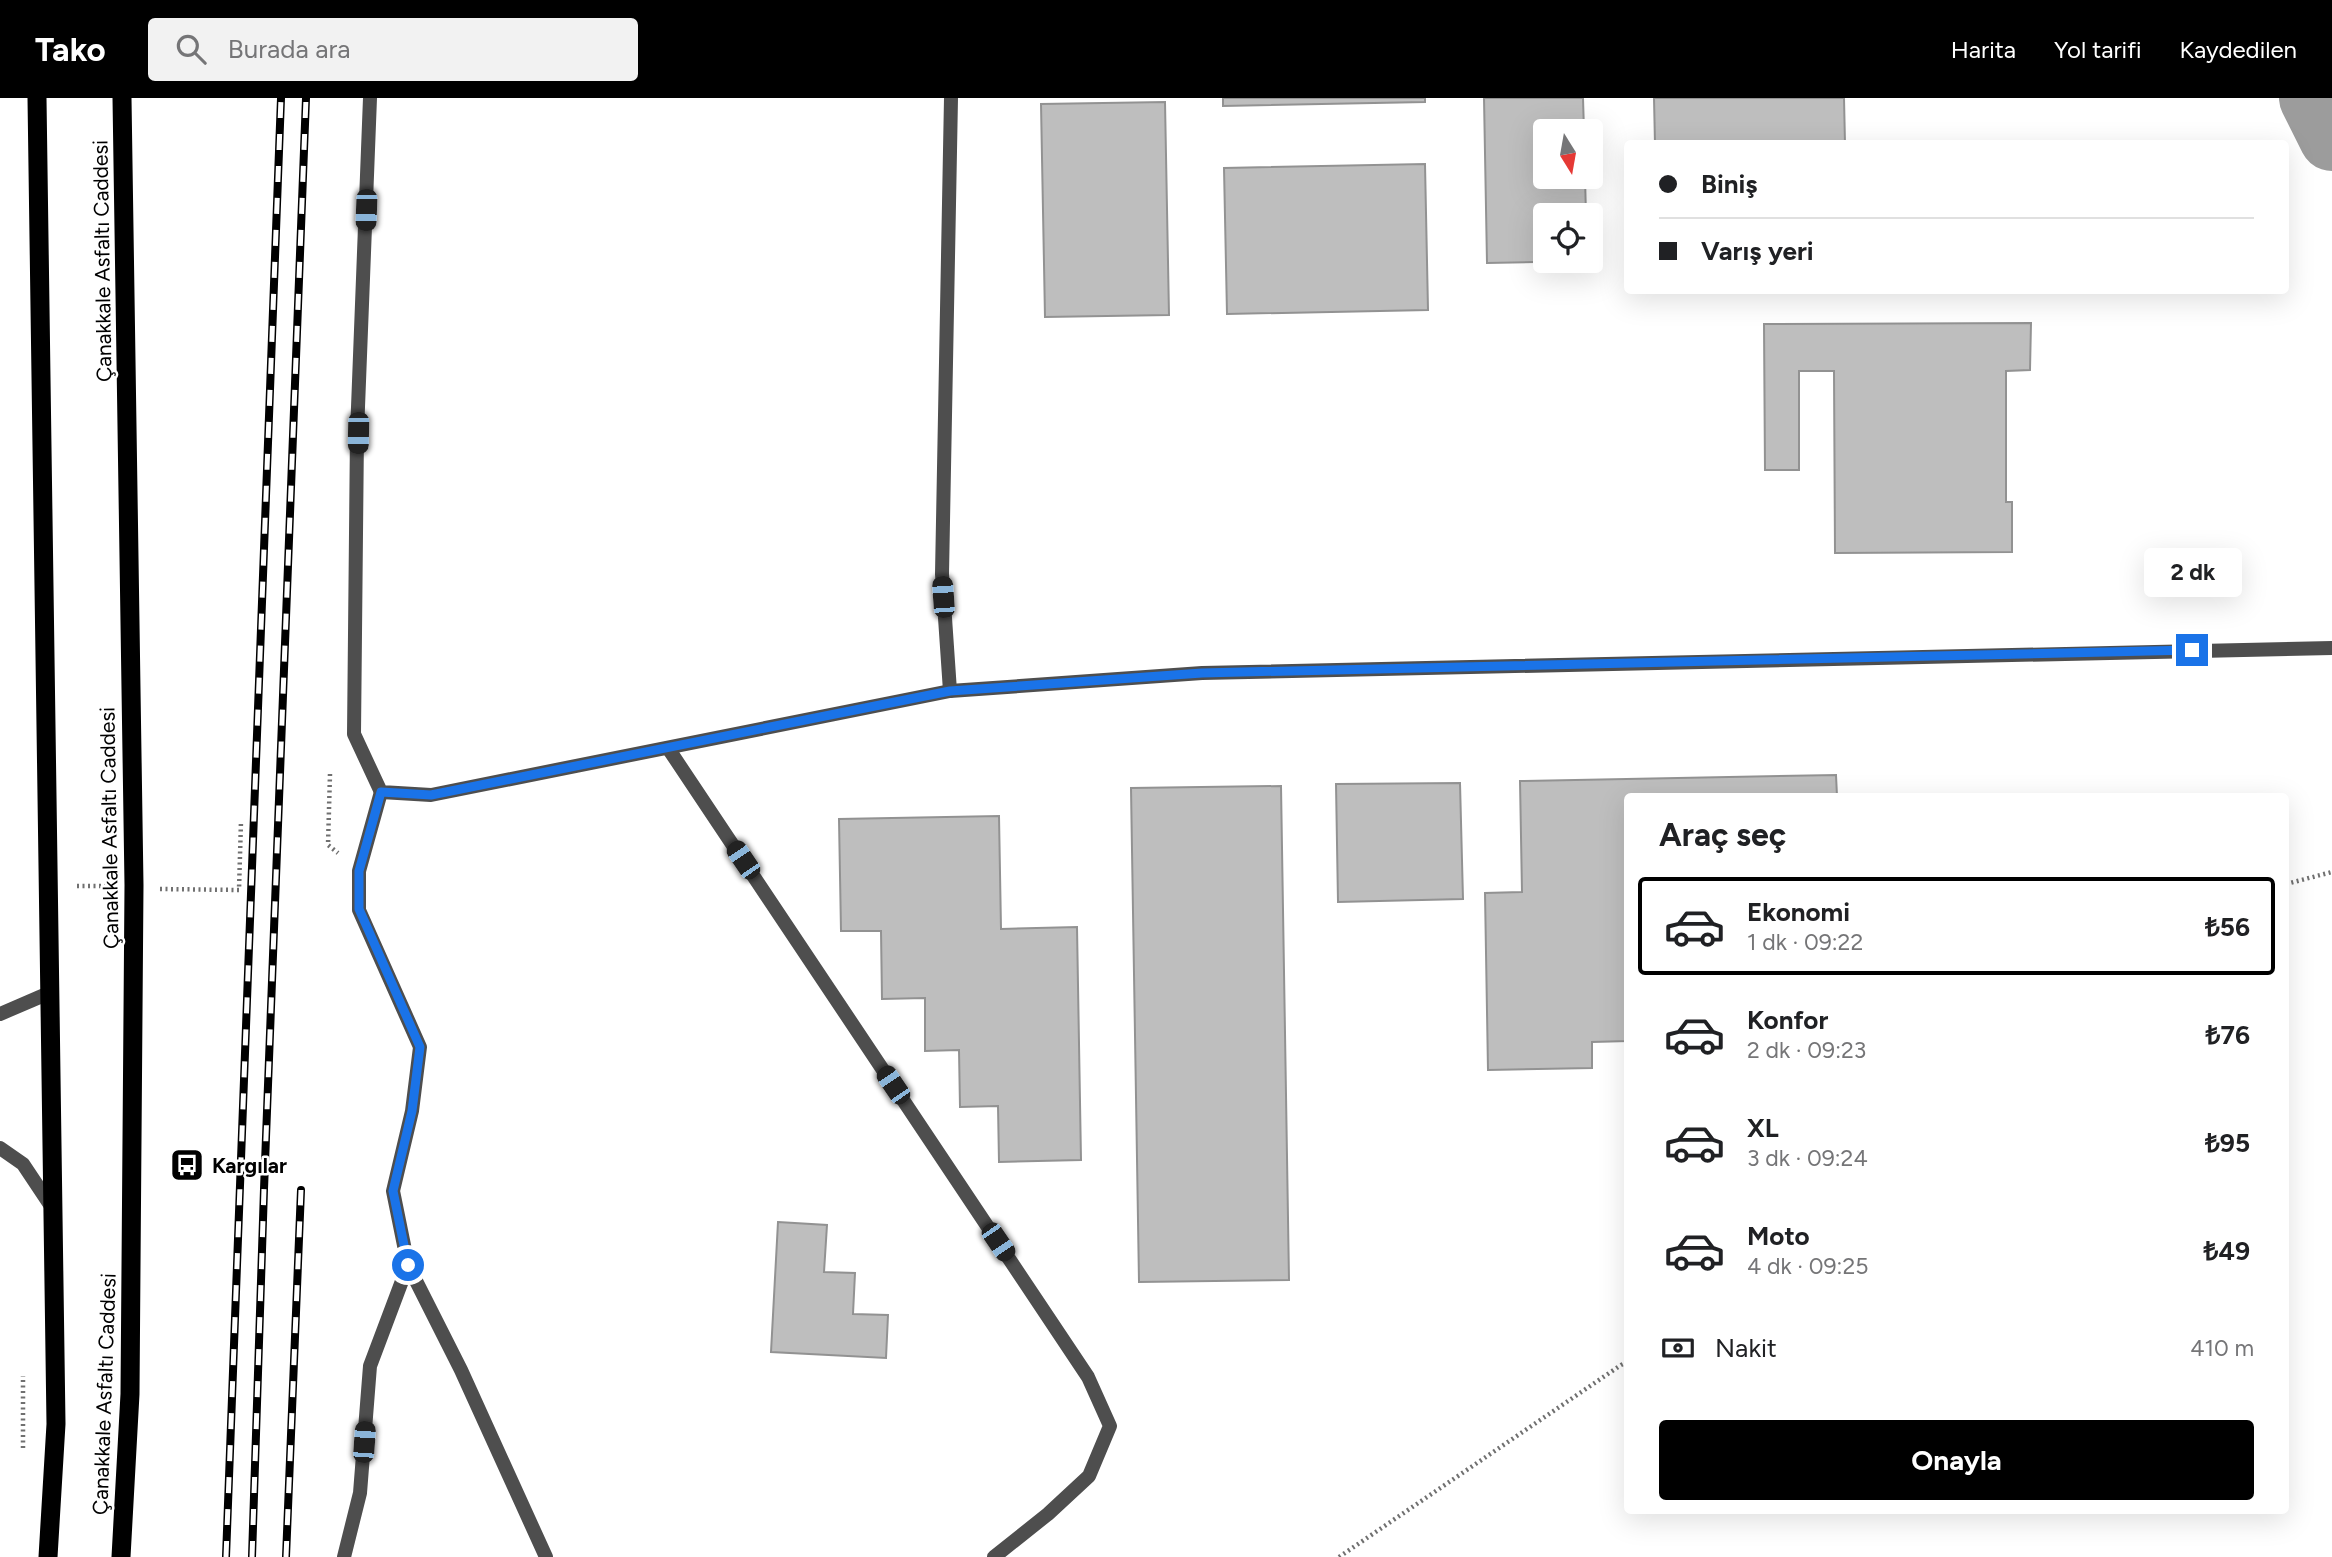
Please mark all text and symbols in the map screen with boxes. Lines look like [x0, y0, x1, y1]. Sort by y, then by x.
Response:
search box [148, 18, 638, 81]
text: Tako [35, 30, 106, 69]
icon: search [172, 30, 210, 68]
text: Burada ara [228, 33, 350, 65]
text: Harita [1951, 35, 2016, 64]
text: Yol tarifi [2054, 35, 2142, 64]
text: Kaydedilen [2180, 35, 2297, 64]
north arrow [1533, 119, 1603, 189]
map controls [1533, 119, 1603, 273]
street label: Çanakkale Asfaltı Caddesi [87, 140, 117, 382]
text: Biniş [1701, 168, 1758, 200]
car [355, 189, 378, 231]
button: locate [1533, 203, 1603, 273]
text: Varış yeri [1701, 235, 1814, 267]
car [348, 412, 369, 454]
callout: 2 dk [2143, 548, 2241, 598]
text: 2 dk [2171, 558, 2215, 586]
car [932, 575, 955, 619]
route end [2176, 634, 2208, 666]
street label: Çanakkale Asfaltı Caddesi [94, 707, 124, 949]
text: Araç seç [1659, 816, 1786, 854]
car [723, 837, 764, 883]
icon: car [1663, 895, 1726, 958]
text: Ekonomi [1747, 896, 1850, 928]
text: ₺56 [2205, 911, 2250, 943]
text: 1 dk · 09:22 [1747, 928, 1863, 956]
icon: car [1663, 1003, 1726, 1066]
text: Konfor [1747, 1004, 1828, 1036]
text: ₺76 [2206, 1019, 2250, 1051]
text: 2 dk · 09:23 [1747, 1036, 1866, 1064]
car [873, 1062, 914, 1108]
icon: car [1663, 1111, 1726, 1174]
text: XL [1747, 1112, 1779, 1144]
text: ₺95 [2205, 1127, 2250, 1159]
text: 3 dk · 09:24 [1747, 1144, 1868, 1172]
bus stop icon: Kargılar [168, 1146, 206, 1184]
place label: Kargılar [212, 1153, 287, 1178]
car [978, 1219, 1019, 1265]
icon: car [1663, 1219, 1726, 1282]
text: Moto [1747, 1220, 1810, 1252]
text: ₺49 [2204, 1235, 2250, 1267]
route start [392, 1249, 424, 1281]
text: 4 dk · 09:25 [1747, 1252, 1868, 1280]
street label: Çanakkale Asfaltı Caddesi [87, 1273, 121, 1515]
icon: cash [1659, 1329, 1697, 1367]
text: Nakit [1715, 1332, 1777, 1364]
text: 410 m [2190, 1334, 2254, 1362]
car [353, 1420, 376, 1464]
button: Onayla [1659, 1420, 2254, 1500]

